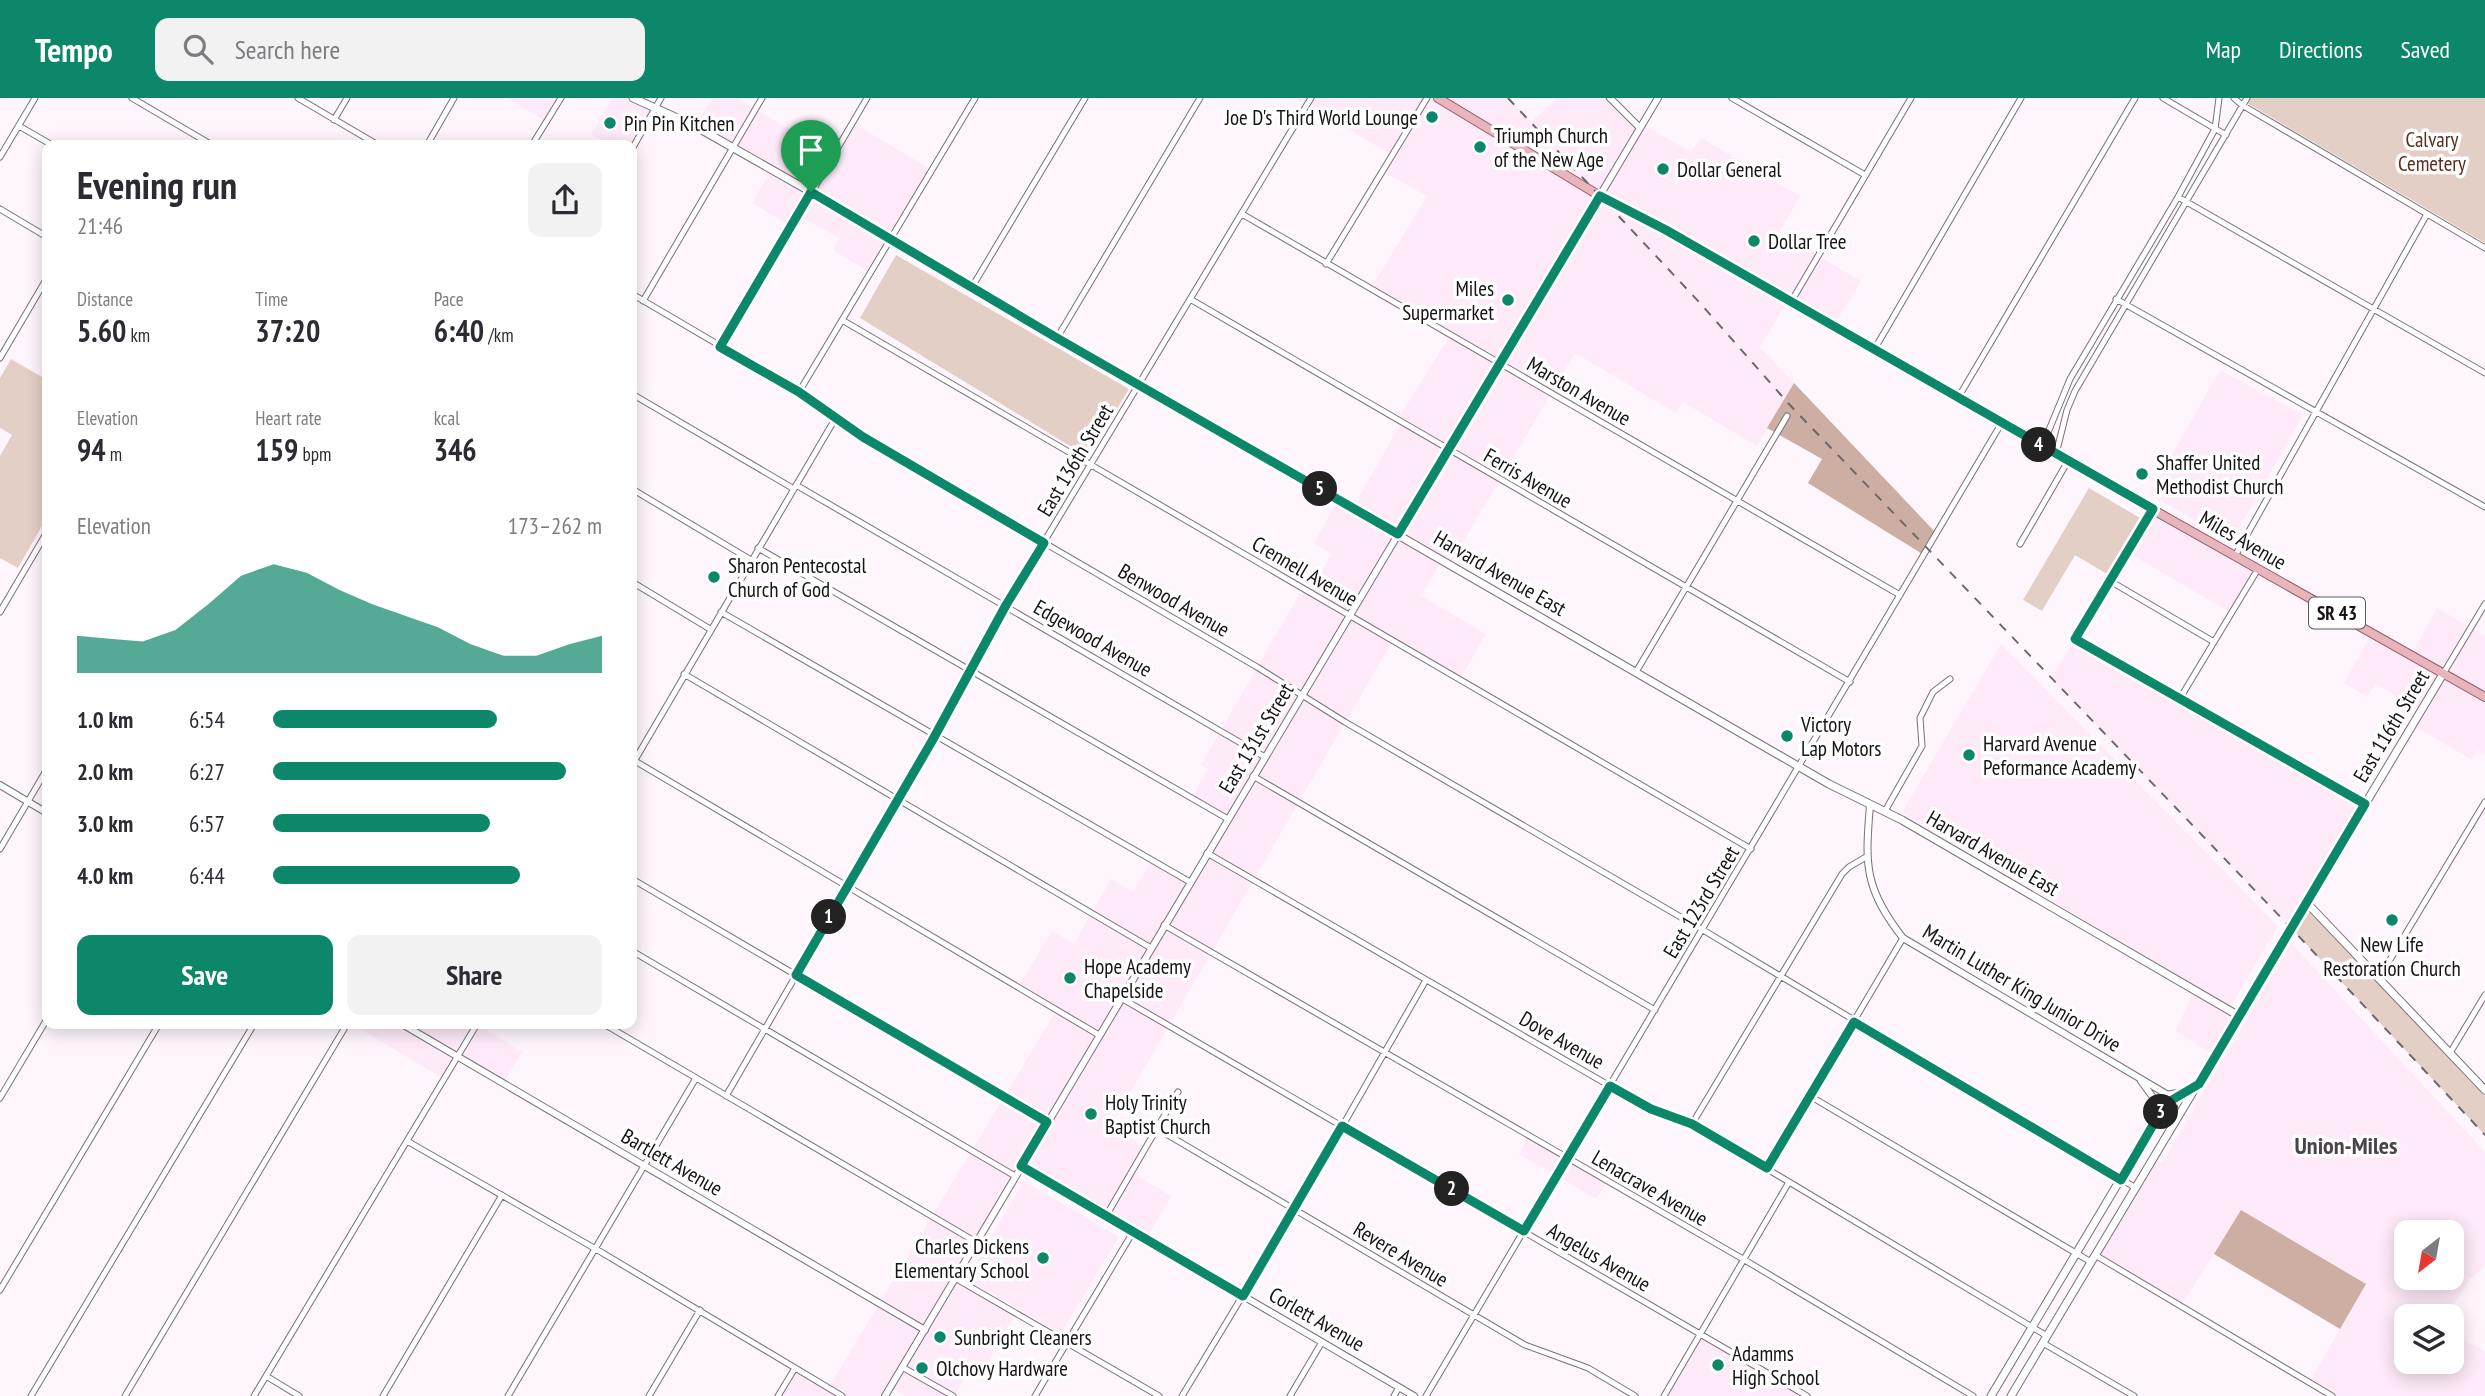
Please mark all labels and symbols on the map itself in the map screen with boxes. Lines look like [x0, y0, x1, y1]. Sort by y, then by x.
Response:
place label: Joe D's Third World Lounge [1224, 104, 1418, 131]
marker: Joe D's Third World Lounge [1424, 109, 1440, 125]
place label: Pin Pin Kitchen [624, 110, 735, 137]
marker: Pin Pin Kitchen [602, 115, 618, 131]
pin [781, 120, 841, 192]
place label: Triumph Church of the New Age [1494, 122, 1608, 173]
park label: Calvary Cemetery [2398, 126, 2466, 177]
marker: Triumph Church of the New Age [1472, 139, 1488, 155]
place label: Dollar General [1677, 156, 1782, 183]
marker: Dollar General [1655, 161, 1671, 177]
place label: Dollar Tree [1768, 228, 1846, 255]
marker: Dollar Tree [1746, 233, 1762, 249]
place label: Miles Supermarket [1402, 275, 1494, 326]
marker: Miles Supermarket [1500, 292, 1516, 308]
street label: Marston Avenue [1522, 350, 1636, 432]
street label: East 136th Street [1031, 399, 1119, 521]
pin: 4 [2022, 428, 2056, 462]
street label: Ferris Avenue [1479, 442, 1577, 514]
place label: Shaffer United Methodist Church [2156, 449, 2284, 500]
marker: Shaffer United Methodist Church [2134, 466, 2150, 482]
pin: 5 [1302, 472, 1338, 506]
street label: Miles Avenue [2195, 504, 2291, 576]
street label: Harvard Avenue East [1429, 524, 1571, 622]
street label: Crennell Avenue [1247, 530, 1363, 612]
place label: Sharon Pentecostal Church of God [728, 552, 866, 603]
street label: Benwood Avenue [1113, 557, 1235, 643]
marker: Sharon Pentecostal Church of God [706, 569, 722, 585]
street label: Edgewood Avenue [1029, 593, 1157, 683]
road number: SR 43 [2309, 598, 2365, 628]
street label: East 116th Street [2347, 665, 2435, 787]
street label: East 131st Street [1213, 678, 1300, 798]
place label: Victory Lap Motors [1800, 711, 1881, 762]
marker: Victory Lap Motors [1779, 728, 1795, 744]
place label: Harvard Avenue Peformance Academy [1983, 730, 2137, 781]
marker: Harvard Avenue Peformance Academy [1961, 747, 1977, 763]
street label: Harvard Avenue East [1922, 804, 2064, 902]
street label: East 123rd Street [1657, 841, 1745, 963]
pin: 1 [812, 900, 846, 934]
marker: New Life Restoration Church [2384, 912, 2400, 928]
street label: Martin Luther King Junior Drive [1918, 918, 2126, 1058]
place label: New Life Restoration Church [2323, 931, 2461, 982]
place label: Hope Academy Chapelside [1084, 953, 1191, 1004]
marker: Hope Academy Chapelside [1062, 970, 1078, 986]
street label: Dove Avenue [1515, 1005, 1609, 1075]
place label: Holy Trinity Baptist Church [1105, 1089, 1211, 1140]
pin: 3 [2144, 1094, 2178, 1130]
marker: Holy Trinity Baptist Church [1083, 1106, 1099, 1122]
street label: Bartlett Avenue [617, 1122, 727, 1202]
district label: Union-Miles [2295, 1130, 2397, 1161]
street label: Lenacrave Avenue [1587, 1144, 1713, 1232]
pin: 2 [1434, 1172, 1470, 1206]
street label: Revere Avenue [1349, 1215, 1453, 1293]
street label: Angelus Avenue [1542, 1217, 1656, 1297]
north arrow [2394, 1220, 2464, 1290]
place label: Charles Dickens Elementary School [894, 1233, 1029, 1284]
marker: Charles Dickens Elementary School [1035, 1250, 1051, 1266]
street label: Corlett Avenue [1264, 1281, 1370, 1357]
place label: Sunbright Cleaners [954, 1324, 1092, 1351]
marker: Sunbright Cleaners [932, 1329, 948, 1345]
place label: Adamms High School [1732, 1340, 1819, 1391]
place label: Olchovy Hardware [936, 1355, 1068, 1382]
marker: Adamms High School [1710, 1357, 1726, 1373]
marker: Olchovy Hardware [914, 1360, 930, 1376]

